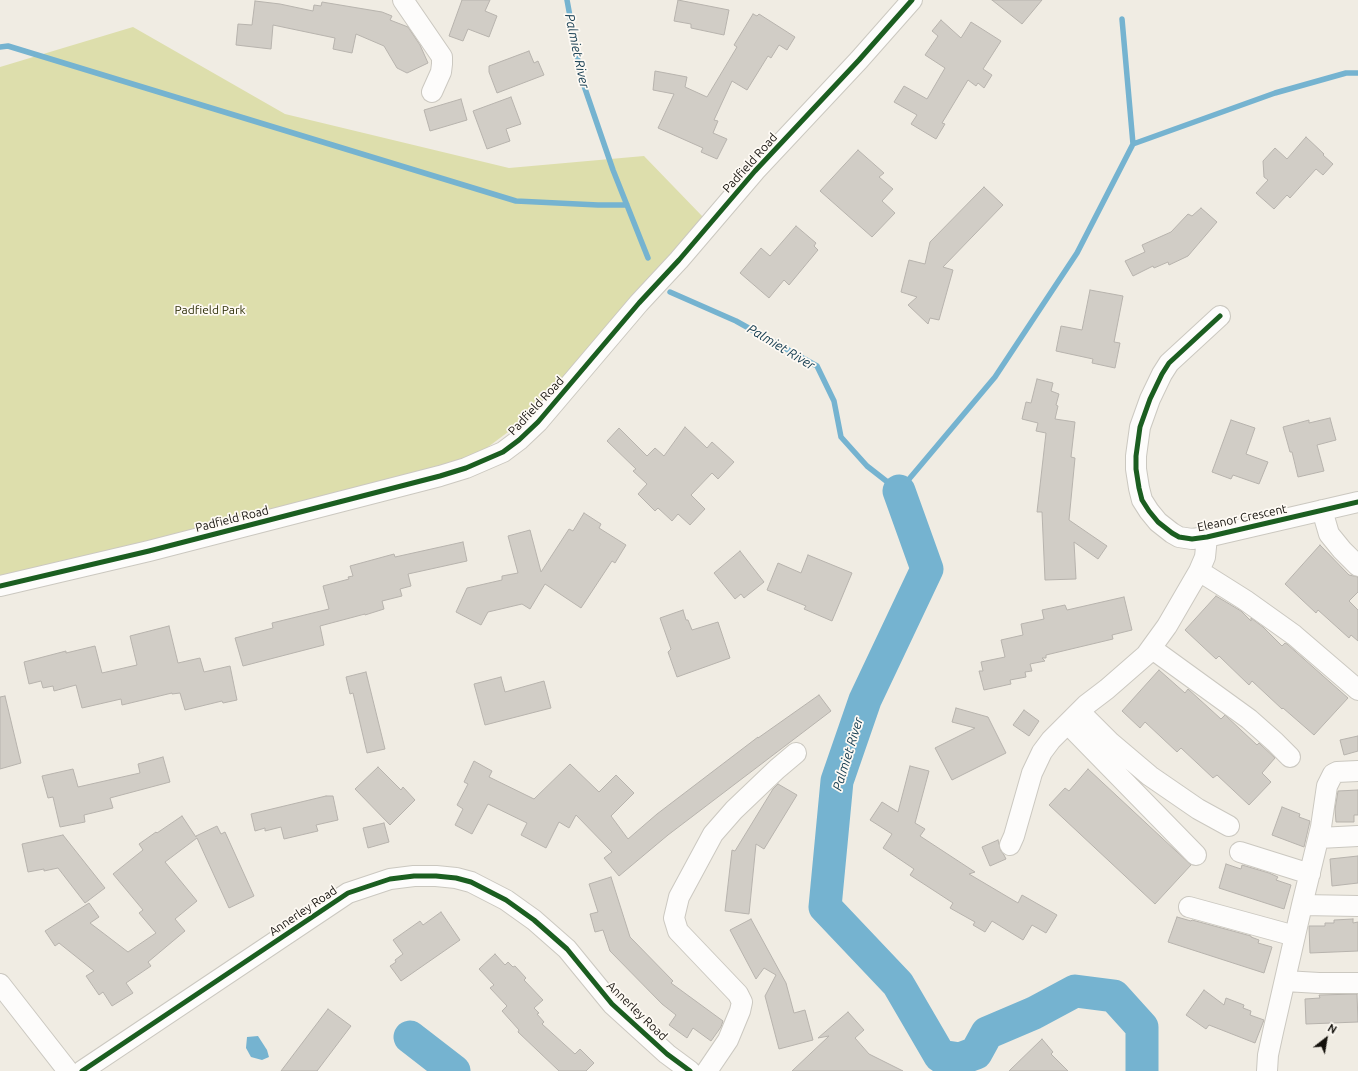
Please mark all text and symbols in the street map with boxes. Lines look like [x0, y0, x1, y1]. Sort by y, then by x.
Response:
water label: Palmiet River [561, 12, 593, 90]
street label: Padfield Road [720, 130, 780, 196]
park label: Padfield Park [174, 303, 246, 317]
water label: Palmiet River [744, 321, 818, 373]
street label: Padfield Road [505, 374, 567, 438]
street label: Eleanor Crescent [1196, 501, 1288, 535]
street label: Padfield Road [194, 503, 270, 535]
water label: Palmiet River [829, 715, 867, 793]
street label: Annerley Road [266, 883, 340, 939]
street label: Annerley Road [604, 979, 670, 1043]
north arrow [1306, 1019, 1346, 1059]
text: N [1326, 1021, 1339, 1036]

